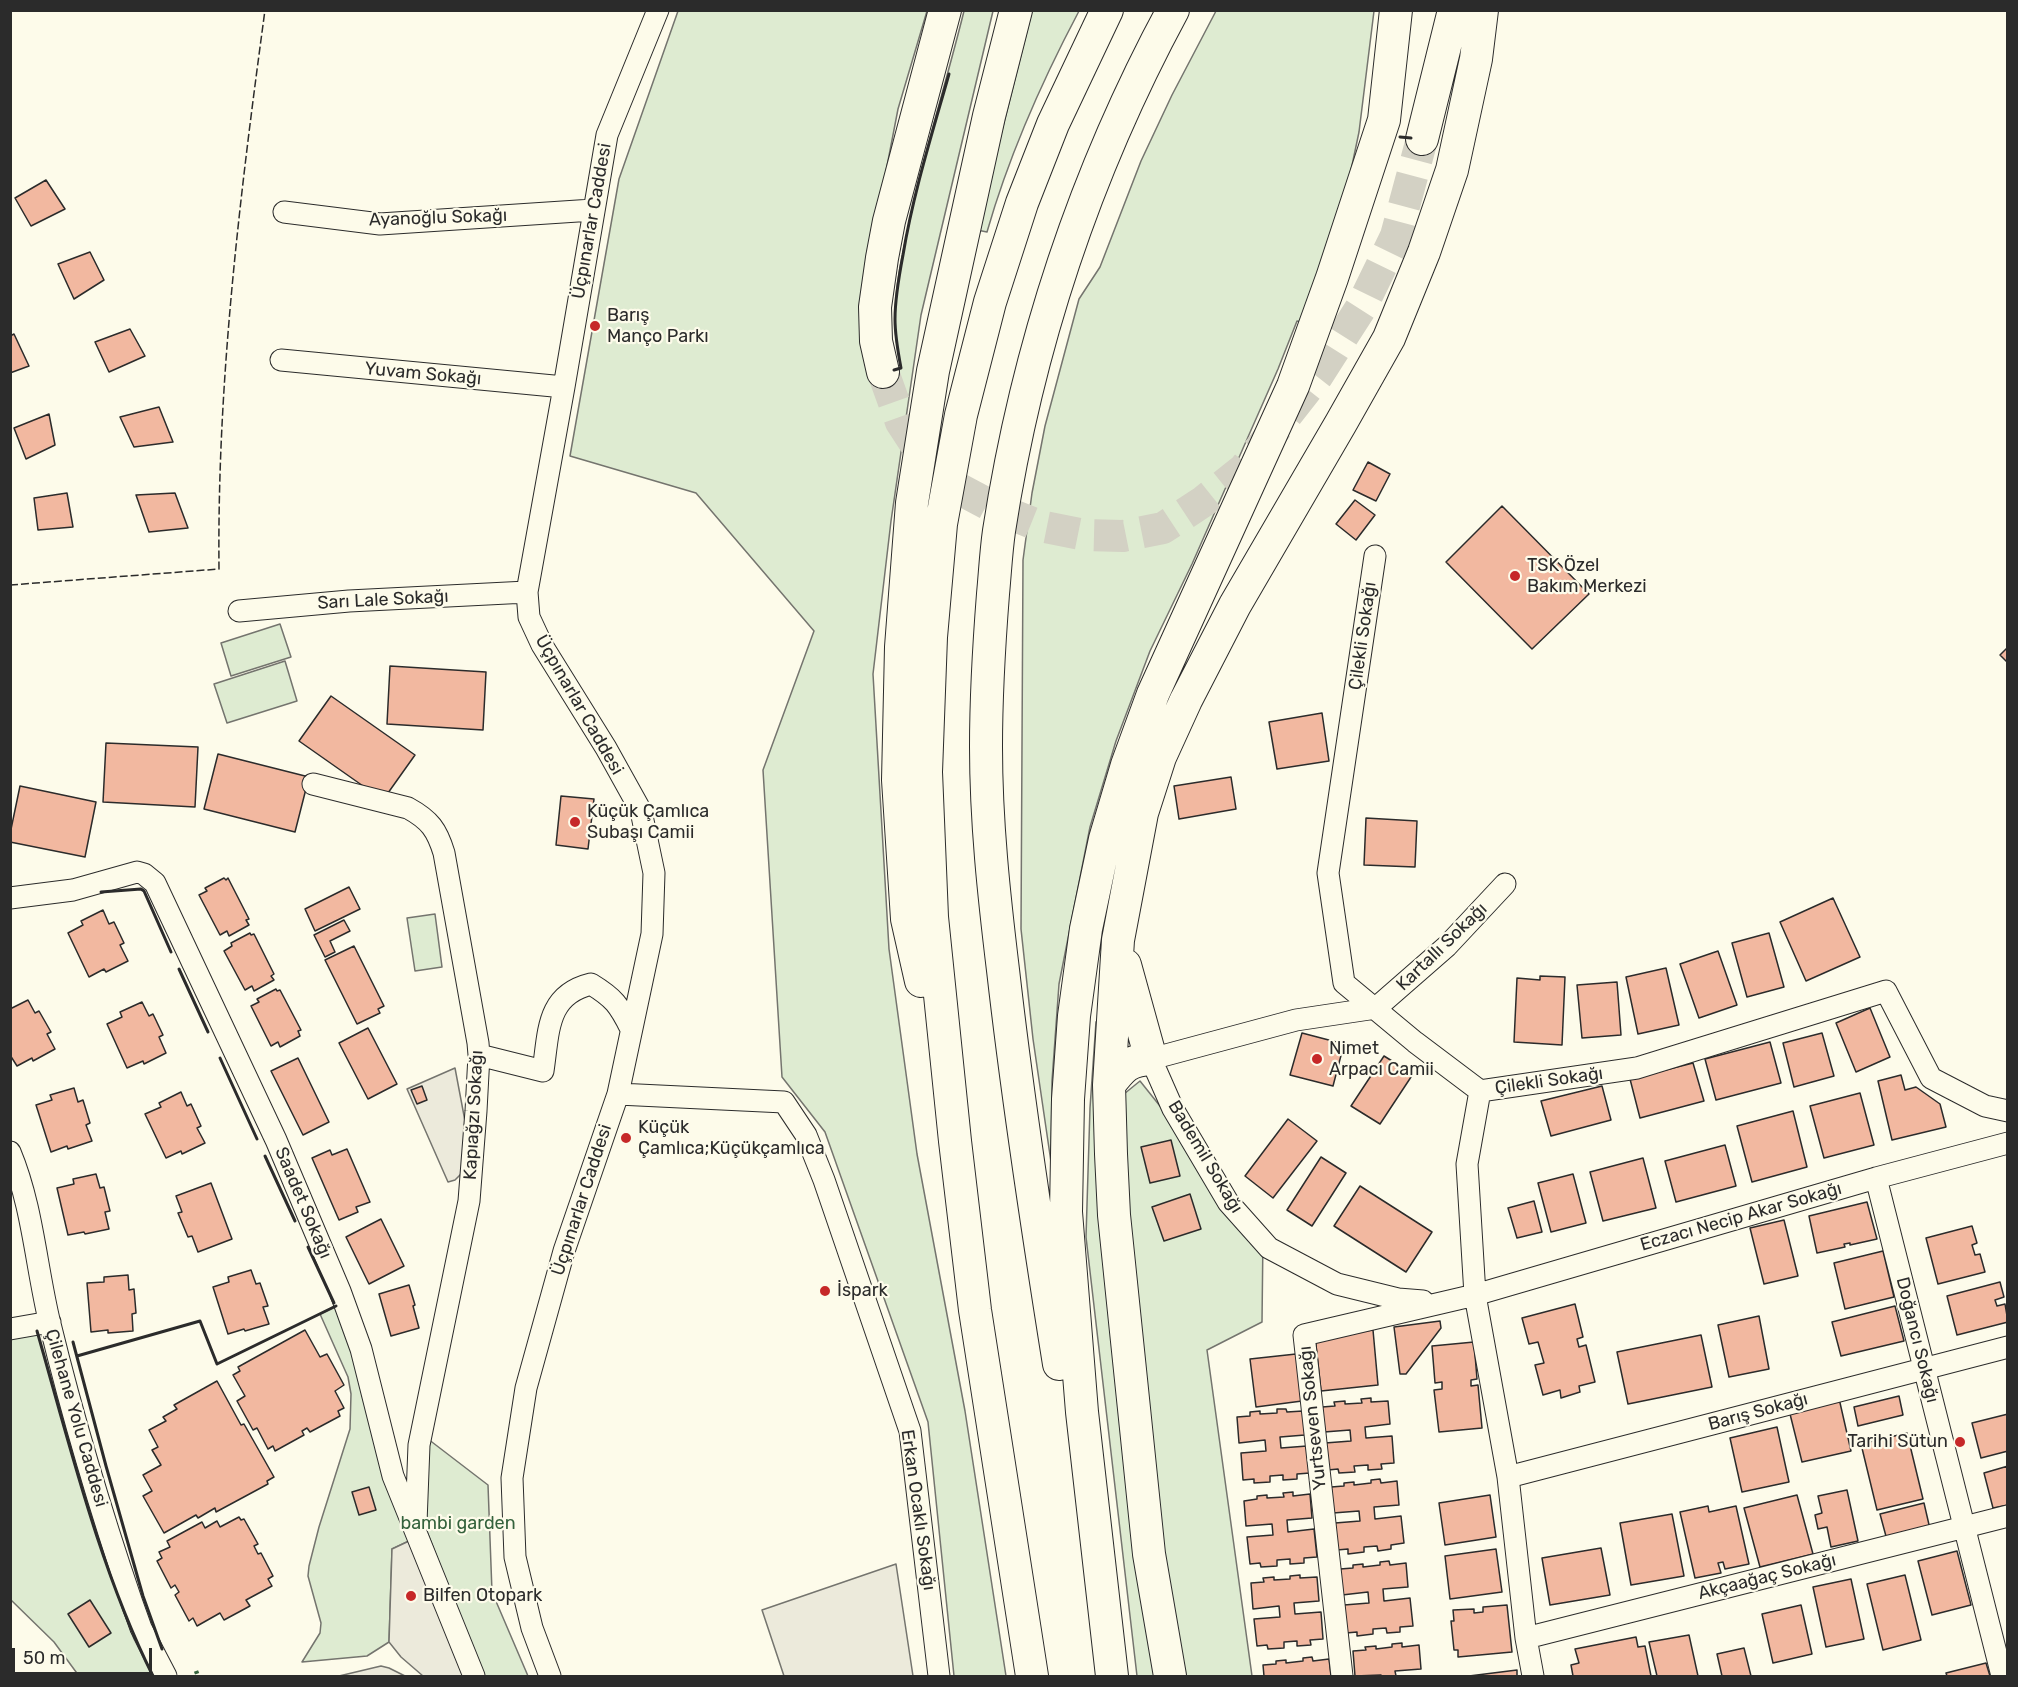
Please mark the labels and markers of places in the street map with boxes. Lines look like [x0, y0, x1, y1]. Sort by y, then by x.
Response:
place label: Barış Manço Parkı [607, 305, 709, 348]
marker: Barış Manço Parkı [588, 319, 602, 333]
place label: TSK Özel Bakım Merkezi [1527, 555, 1647, 598]
marker: TSK Özel Bakım Merkezi [1508, 569, 1522, 583]
place label: Küçük Çamlıca Subaşı Camii [587, 801, 709, 844]
marker: Küçük Çamlıca Subaşı Camii [568, 815, 582, 829]
place label: Nimet Arpacı Camii [1329, 1038, 1434, 1080]
marker: Nimet Arpacı Camii [1310, 1052, 1324, 1066]
place label: Küçük Çamlıca;Küçükçamlıca [638, 1117, 825, 1160]
marker: Küçük Çamlıca;Küçükçamlıca [619, 1131, 633, 1145]
place label: İspark [837, 1280, 888, 1302]
marker: İspark [818, 1284, 832, 1298]
place label: Tarihi Sütun [1848, 1431, 1948, 1453]
marker: Tarihi Sütun [1953, 1435, 1967, 1449]
place label: Bilfen Otopark [423, 1585, 542, 1607]
marker: Bilfen Otopark [404, 1589, 418, 1603]

